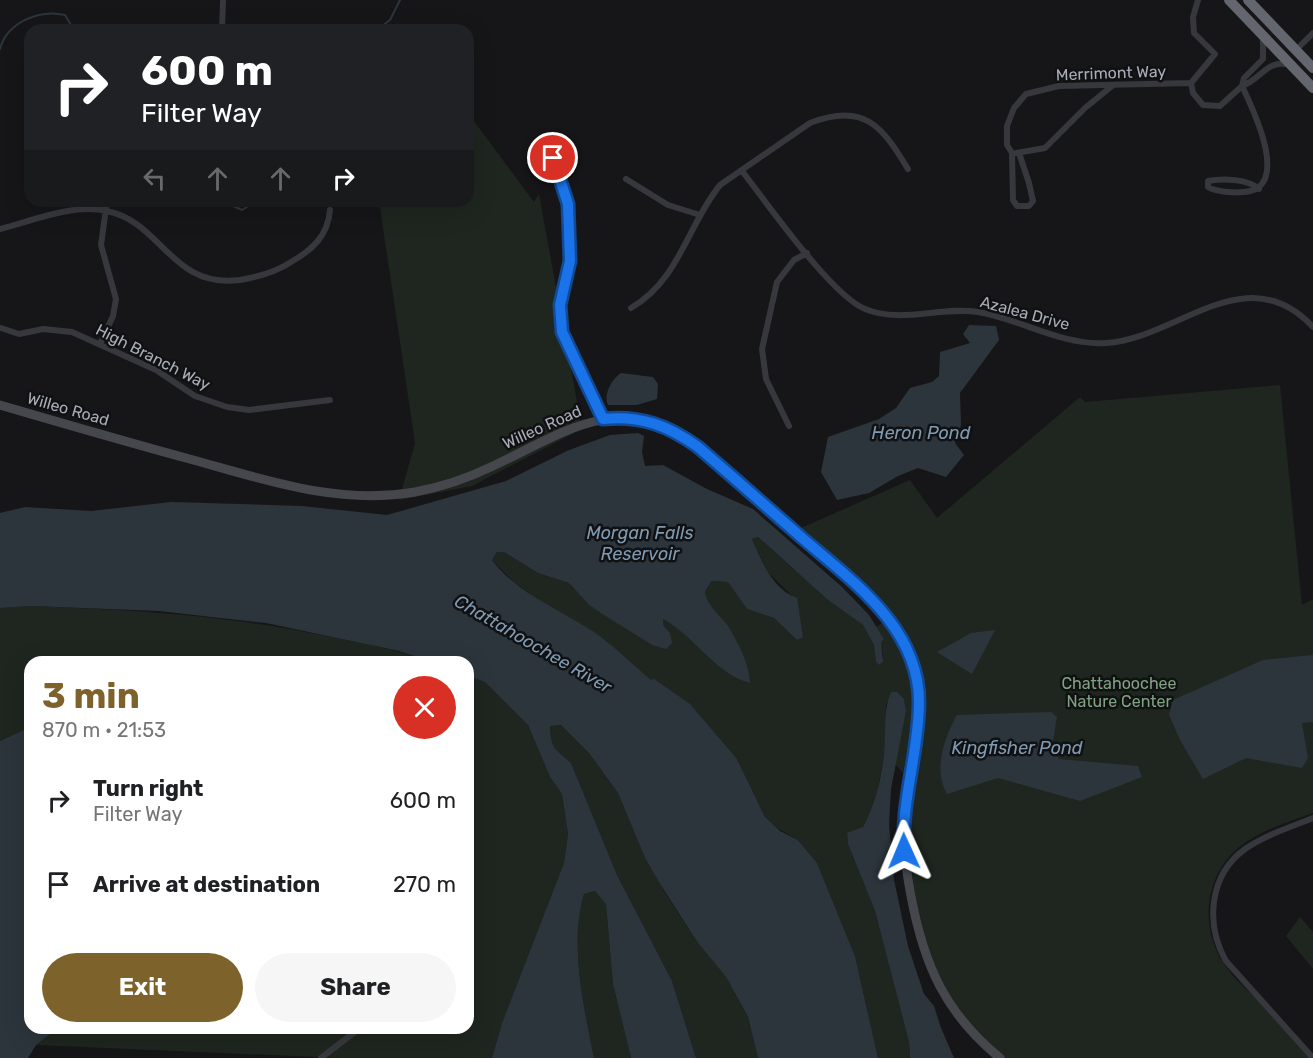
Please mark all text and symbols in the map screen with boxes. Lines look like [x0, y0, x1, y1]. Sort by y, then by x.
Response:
text: 600 m [141, 46, 273, 96]
icon: right [42, 48, 120, 126]
street label: Merrimont Way [1055, 62, 1167, 84]
text: Filter Way [141, 97, 262, 129]
pin [527, 132, 578, 183]
icon: arrive [536, 141, 569, 174]
icon: left [138, 162, 171, 195]
icon: ahead [201, 162, 234, 195]
icon: ahead [264, 162, 297, 195]
icon: right [327, 162, 360, 195]
street label: Azalea Drive [978, 292, 1072, 334]
street label: High Branch Way [93, 320, 214, 394]
street label: Willeo Road [25, 388, 111, 430]
street label: Willeo Road [500, 401, 584, 453]
water label: Heron Pond [872, 422, 971, 444]
water label: Morgan Falls Reservoir [586, 522, 694, 565]
water label: Chattahoochee River [451, 590, 616, 698]
text: 3 min [42, 674, 140, 717]
park label: Chattahoochee Nature Center [1061, 674, 1177, 711]
button: close [393, 676, 456, 739]
text: 870 m · 21:53 [42, 718, 166, 742]
water label: Kingfisher Pond [951, 737, 1083, 759]
text: Turn right [93, 775, 203, 802]
icon: right [42, 784, 75, 817]
text: 600 m [390, 787, 456, 814]
text: Filter Way [93, 802, 183, 826]
position arrow [872, 819, 936, 883]
icon: arrive [42, 868, 75, 901]
text: Arrive at destination [93, 871, 320, 898]
text: 270 m [393, 871, 456, 898]
button: Exit [42, 953, 243, 1022]
button: Share [255, 953, 456, 1022]

